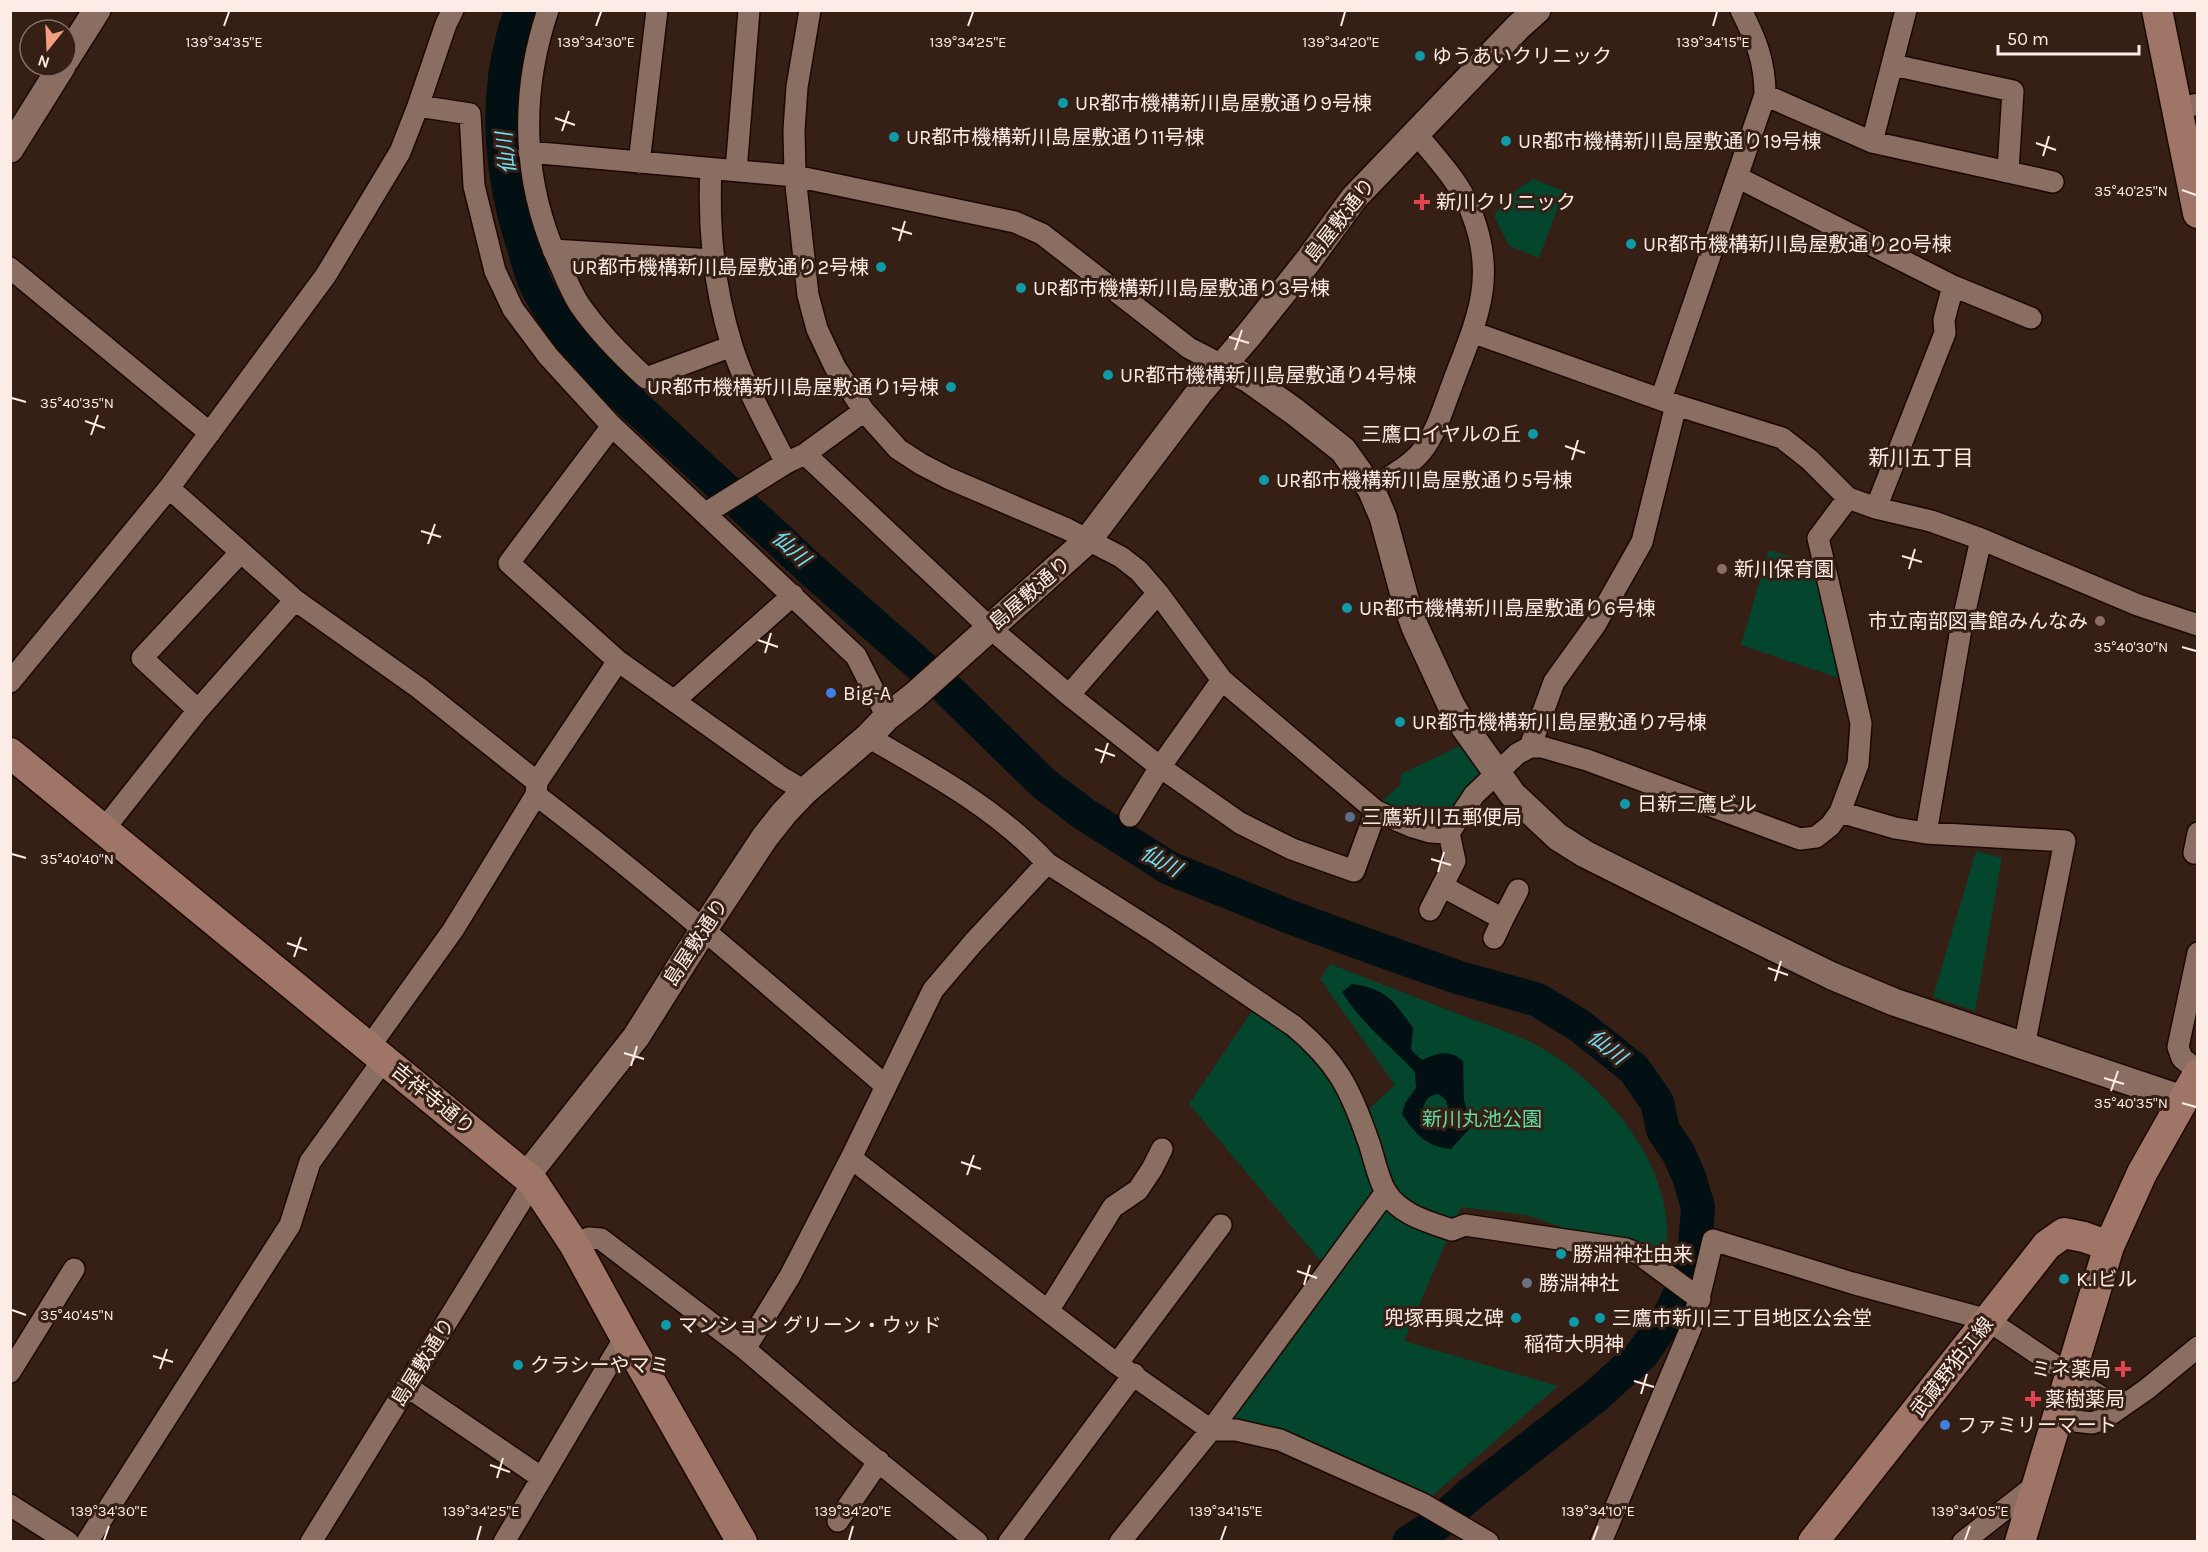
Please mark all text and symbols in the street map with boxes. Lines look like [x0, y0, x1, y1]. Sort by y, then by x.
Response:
north arrow [18, 18, 78, 78]
scale bar [1998, 18, 2139, 56]
text: 50 m [2007, 28, 2049, 50]
text: 139°34'35"E [185, 33, 263, 51]
text: 139°34'30"E [557, 33, 635, 51]
text: 139°34'25"E [929, 33, 1007, 51]
text: 139°34'20"E [1302, 33, 1380, 51]
text: 139°34'15"E [1676, 33, 1750, 51]
place label: ゆうあいクリニック [1432, 45, 1612, 68]
marker: ゆうあいクリニック [1413, 49, 1427, 63]
text: N [35, 51, 52, 73]
place label: UR都市機構新川島屋敷通り9号棟 [1075, 92, 1372, 115]
marker: UR都市機構新川島屋敷通り9号棟 [1056, 96, 1070, 110]
place label: UR都市機構新川島屋敷通り11号棟 [906, 126, 1205, 149]
water label: 仙川 [492, 129, 520, 175]
marker: UR都市機構新川島屋敷通り11号棟 [887, 130, 901, 144]
place label: UR都市機構新川島屋敷通り19号棟 [1518, 130, 1822, 153]
marker: UR都市機構新川島屋敷通り19号棟 [1499, 134, 1513, 148]
street label: 島屋敷通り [1300, 174, 1380, 266]
text: 35°40'25"N [2094, 182, 2168, 200]
place label: 新川クリニック [1436, 191, 1576, 214]
marker: 新川クリニック [1413, 193, 1431, 211]
place label: UR都市機構新川島屋敷通り20号棟 [1643, 233, 1952, 256]
marker: UR都市機構新川島屋敷通り20号棟 [1624, 237, 1638, 251]
place label: UR都市機構新川島屋敷通り2号棟 [572, 256, 869, 279]
marker: UR都市機構新川島屋敷通り2号棟 [874, 260, 888, 274]
place label: UR都市機構新川島屋敷通り3号棟 [1033, 277, 1330, 300]
marker: UR都市機構新川島屋敷通り3号棟 [1014, 281, 1028, 295]
place label: UR都市機構新川島屋敷通り4号棟 [1120, 364, 1416, 387]
marker: UR都市機構新川島屋敷通り4号棟 [1101, 368, 1115, 382]
place label: UR都市機構新川島屋敷通り1号棟 [647, 376, 939, 399]
marker: UR都市機構新川島屋敷通り1号棟 [944, 380, 958, 394]
text: 35°40'35"N [40, 394, 114, 412]
place label: 三鷹ロイヤルの丘 [1362, 423, 1521, 446]
marker: 三鷹ロイヤルの丘 [1526, 427, 1540, 441]
district label: 新川五丁目 [1869, 446, 1974, 470]
place label: UR都市機構新川島屋敷通り5号棟 [1276, 469, 1573, 492]
marker: UR都市機構新川島屋敷通り5号棟 [1257, 473, 1271, 487]
water label: 仙川 [767, 525, 816, 572]
street label: 島屋敷通り [985, 552, 1075, 634]
place label: 新川保育園 [1734, 558, 1834, 581]
marker: 新川保育園 [1715, 562, 1729, 576]
place label: UR都市機構新川島屋敷通り6号棟 [1359, 597, 1656, 620]
marker: UR都市機構新川島屋敷通り6号棟 [1340, 601, 1354, 615]
place label: 市立南部図書館みんなみ [1868, 610, 2088, 633]
marker: 市立南部図書館みんなみ [2093, 614, 2107, 628]
text: 35°40'30"N [2094, 638, 2168, 656]
place label: Big-A [843, 682, 891, 705]
marker: Big-A [824, 686, 838, 700]
place label: UR都市機構新川島屋敷通り7号棟 [1412, 711, 1707, 734]
marker: UR都市機構新川島屋敷通り7号棟 [1393, 715, 1407, 729]
place label: 日新三鷹ビル [1637, 793, 1757, 816]
marker: 日新三鷹ビル [1618, 797, 1632, 811]
place label: 三鷹新川五郵便局 [1362, 806, 1522, 829]
marker: 三鷹新川五郵便局 [1343, 810, 1357, 824]
water label: 仙川 [1137, 840, 1187, 883]
text: 35°40'40"N [40, 850, 114, 868]
street label: 島屋敷通り [659, 894, 733, 990]
water label: 仙川 [1583, 1025, 1633, 1071]
street label: 吉祥寺通り [387, 1059, 479, 1139]
text: 35°40'35"N [2094, 1094, 2168, 1112]
park label: 新川丸池公園 [1422, 1108, 1542, 1131]
place label: 勝淵神社由来 [1573, 1243, 1693, 1266]
marker: 勝淵神社由来 [1554, 1247, 1568, 1261]
place label: K.Iビル [2076, 1268, 2137, 1291]
place label: 勝淵神社 [1539, 1272, 1619, 1295]
marker: K.Iビル [2057, 1272, 2071, 1286]
marker: 勝淵神社 [1520, 1276, 1534, 1290]
text: 35°40'45"N [40, 1306, 114, 1324]
place label: 兜塚再興之碑 [1384, 1307, 1504, 1330]
place label: 三鷹市新川三丁目地区公会堂 [1612, 1307, 1872, 1330]
marker: 兜塚再興之碑 [1509, 1311, 1523, 1325]
marker: 三鷹市新川三丁目地区公会堂 [1593, 1311, 1607, 1325]
street label: 武蔵野狛江線 [1906, 1313, 1998, 1421]
street label: 島屋敷通り [387, 1314, 459, 1410]
place label: マンション グリーン・ウッド [678, 1314, 942, 1337]
marker: 稲荷大明神 [1567, 1315, 1581, 1329]
marker: マンション グリーン・ウッド [659, 1318, 673, 1332]
place label: 稲荷大明神 [1524, 1333, 1624, 1356]
place label: クラシーやマミ [530, 1354, 670, 1377]
marker: クラシーやマミ [511, 1358, 525, 1372]
place label: ミネ薬局 [2031, 1358, 2111, 1381]
marker: ミネ薬局 [2116, 1362, 2130, 1376]
place label: 薬樹薬局 [2045, 1388, 2125, 1411]
marker: 薬樹薬局 [2026, 1392, 2040, 1406]
place label: ファミリーマート [1957, 1414, 2117, 1437]
marker: ファミリーマート [1938, 1418, 1952, 1432]
text: 139°34'30"E [70, 1502, 148, 1520]
text: 139°34'25"E [442, 1502, 520, 1520]
text: 139°34'20"E [814, 1502, 892, 1520]
text: 139°34'15"E [1189, 1502, 1263, 1520]
text: 139°34'10"E [1561, 1502, 1635, 1520]
text: 139°34'05"E [1931, 1502, 2009, 1520]

